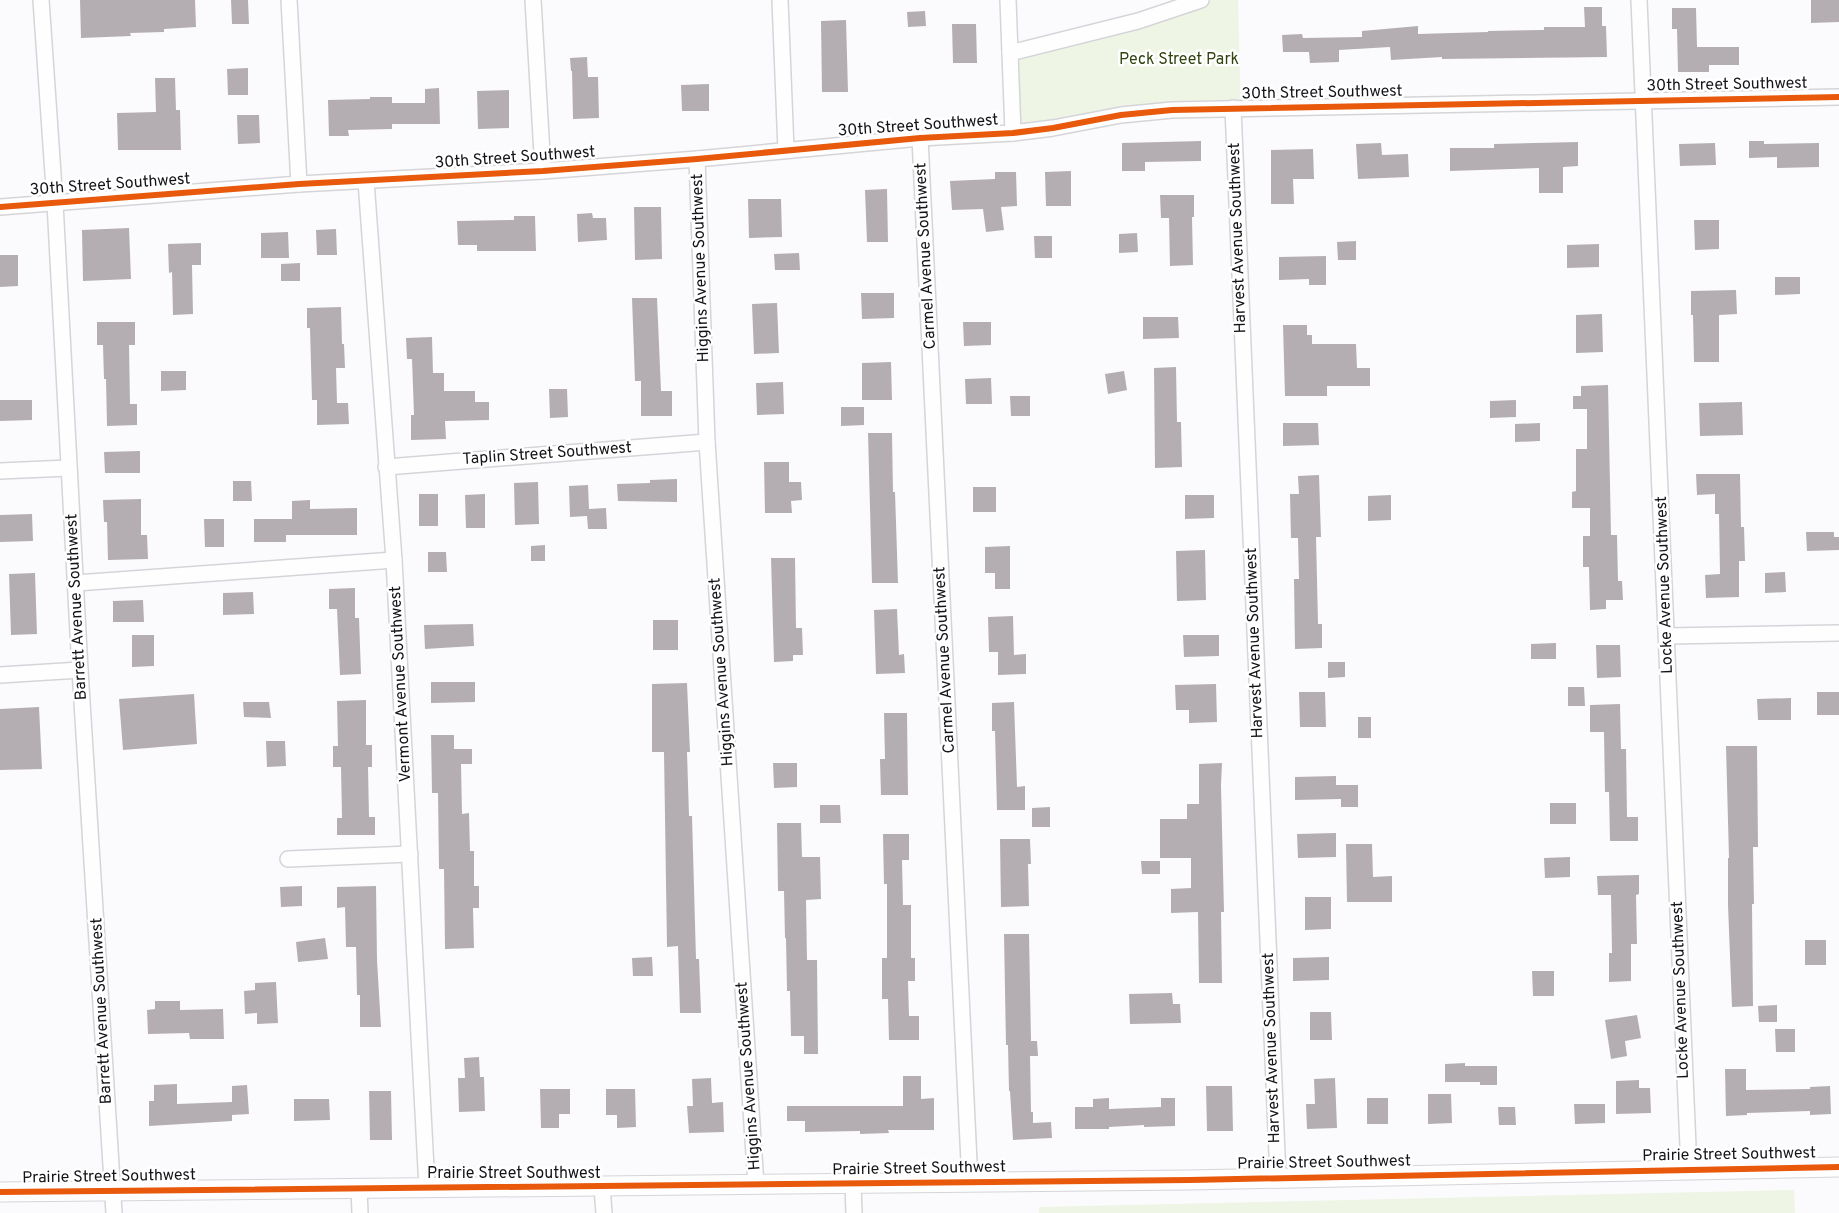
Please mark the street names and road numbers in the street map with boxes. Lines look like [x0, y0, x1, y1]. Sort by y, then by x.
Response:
street label: 30th Street Southwest [1646, 74, 1808, 96]
street label: 30th Street Southwest [1241, 82, 1403, 104]
street label: 30th Street Southwest [837, 110, 999, 142]
street label: 30th Street Southwest [434, 142, 596, 174]
street label: Harvest Avenue Southwest [1225, 142, 1251, 334]
street label: Carmel Avenue Southwest [911, 162, 941, 350]
street label: 30th Street Southwest [29, 169, 191, 201]
street label: Higgins Avenue Southwest [688, 173, 714, 363]
street label: Taplin Street Southwest [462, 438, 632, 470]
street label: Locke Avenue Southwest [1652, 496, 1678, 674]
street label: Barrett Avenue Southwest [62, 513, 92, 701]
street label: Harvest Avenue Southwest [1242, 547, 1268, 739]
street label: Carmel Avenue Southwest [930, 566, 960, 754]
street label: Higgins Avenue Southwest [705, 577, 739, 767]
street label: Vermont Avenue Southwest [386, 585, 416, 783]
street label: Locke Avenue Southwest [1668, 901, 1694, 1079]
street label: Barrett Avenue Southwest [87, 917, 117, 1105]
street label: Harvest Avenue Southwest [1259, 952, 1285, 1144]
street label: Higgins Avenue Southwest [732, 981, 766, 1171]
street label: Prairie Street Southwest [1642, 1143, 1816, 1167]
street label: Prairie Street Southwest [1237, 1151, 1411, 1175]
street label: Prairie Street Southwest [832, 1157, 1006, 1181]
street label: Prairie Street Southwest [427, 1164, 601, 1184]
street label: Prairie Street Southwest [22, 1165, 196, 1189]

